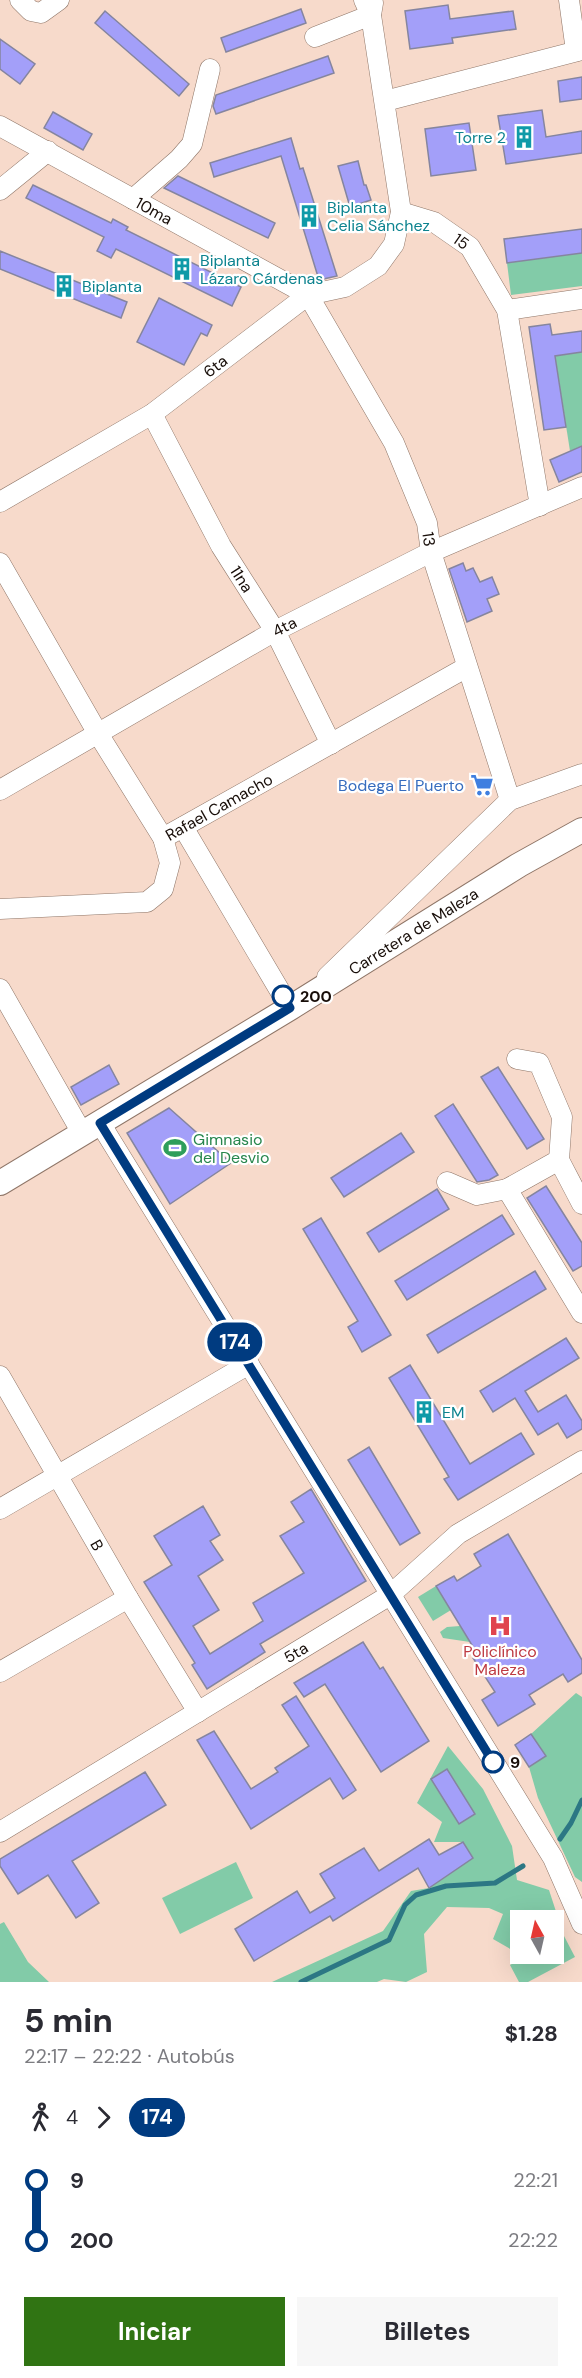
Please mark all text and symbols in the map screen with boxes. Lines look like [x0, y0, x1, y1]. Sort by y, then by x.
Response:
building icon: Torre 2 [511, 124, 537, 150]
place label: Torre 2 [455, 127, 506, 148]
street label: 10ma [132, 192, 176, 229]
place label: Biplanta Celia Sánchez [327, 197, 430, 236]
building icon: Biplanta Celia Sánchez [296, 203, 322, 229]
street label: 15 [449, 228, 474, 254]
place label: Biplanta Lázaro Cárdenas [200, 250, 323, 289]
building icon: Biplanta Lázaro Cárdenas [169, 256, 195, 282]
building icon: Biplanta [51, 273, 77, 299]
place label: Biplanta [82, 276, 142, 297]
street label: 6ta [199, 350, 231, 382]
street label: 13 [418, 531, 441, 548]
street label: 11na [226, 562, 258, 596]
street label: 4ta [268, 611, 300, 641]
street label: Rafael Camacho [161, 768, 276, 845]
supermarket icon: Bodega El Puerto [469, 772, 495, 798]
place label: Bodega El Puerto [338, 775, 464, 796]
street label: Carretera de Maleza [345, 883, 482, 979]
marker: 200 [272, 985, 294, 1007]
place label: 200 [300, 986, 332, 1007]
place label: Gimnasio del Desvio [193, 1129, 269, 1168]
sports icon: Gimnasio del Desvio [162, 1135, 188, 1161]
line badge: 174 [200, 1322, 270, 1362]
text: 174 [219, 1328, 251, 1356]
building icon: EM [411, 1399, 437, 1425]
place label: EM [442, 1402, 465, 1423]
street label: B [86, 1536, 109, 1554]
hospital icon: Policlínico Maleza [487, 1613, 513, 1639]
street label: 5ta [280, 1637, 312, 1668]
place label: Policlínico Maleza [463, 1641, 537, 1680]
marker: 9 [482, 1751, 504, 1773]
place label: 9 [510, 1752, 520, 1773]
north arrow [510, 1910, 564, 1964]
map controls [510, 1910, 564, 1964]
text: 5 min [24, 1999, 113, 2042]
text: $1.28 [505, 2019, 558, 2048]
text: 22:17 – 22:22 · Autobús [24, 2043, 235, 2069]
icon: walk [24, 2101, 57, 2134]
icon: forward [87, 2101, 120, 2134]
text: 174 [141, 2103, 173, 2131]
text: 4 [66, 2104, 78, 2130]
text: 9 [70, 2166, 84, 2195]
text: 22:21 [513, 2167, 558, 2193]
text: 200 [70, 2226, 114, 2255]
text: 22:22 [508, 2227, 558, 2253]
button: Iniciar [24, 2297, 285, 2366]
button: Billetes [297, 2297, 558, 2366]

